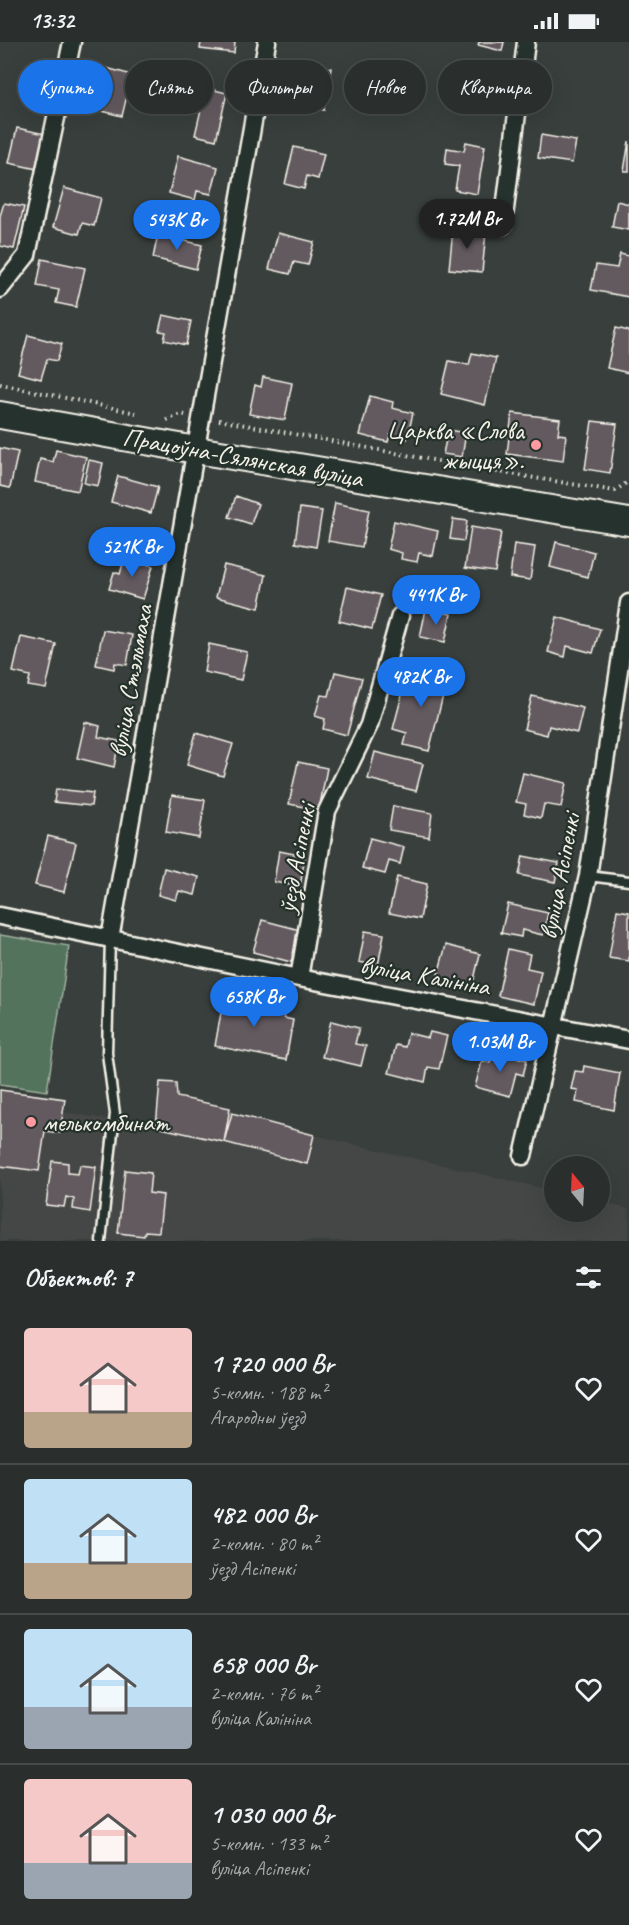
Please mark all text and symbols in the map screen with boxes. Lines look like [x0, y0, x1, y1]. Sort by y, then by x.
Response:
text: 13:32 [30, 7, 74, 35]
chip: Купить [18, 60, 113, 114]
chip: Снять [125, 60, 213, 114]
chip: Фильтры [225, 60, 332, 114]
chip: Новое [344, 60, 426, 114]
chip: Квартира [438, 60, 552, 114]
pin: 1.72M Br [405, 199, 529, 250]
pin: 543K Br [122, 200, 232, 251]
text: 1.72M Br [433, 206, 501, 231]
text: 543K Br [147, 207, 207, 232]
place label: Царква «Слова жыцця». [386, 414, 526, 477]
street label: Працоўна-Сялянская вуліца [120, 420, 367, 495]
marker: Царква «Слова жыцця». [529, 438, 543, 452]
pin: 521K Br [77, 527, 187, 578]
text: 521K Br [102, 534, 162, 559]
pin: 441K Br [381, 575, 491, 626]
text: 441K Br [406, 582, 466, 607]
street label: вуліца Стэльмаха [101, 601, 160, 760]
pin: 482K Br [366, 657, 476, 708]
text: 482K Br [391, 664, 451, 689]
street label: ўезд Асіпенкі [269, 798, 325, 918]
street label: вуліца Асіпенкі [531, 807, 588, 942]
street label: вуліца Калініна [357, 948, 494, 1003]
pin: 658K Br [199, 977, 309, 1028]
text: 658K Br [224, 984, 284, 1009]
pin: 1.03M Br [438, 1022, 562, 1073]
text: 1.03M Br [466, 1029, 534, 1054]
place label: мелькомбинат [43, 1106, 172, 1139]
marker: мелькомбинат [24, 1115, 38, 1129]
north arrow [544, 1156, 610, 1222]
map controls [544, 1156, 610, 1222]
text: Объектов: 7 [24, 1261, 133, 1294]
icon: filters [572, 1261, 605, 1294]
text: 1 720 000 Br [210, 1347, 334, 1380]
icon: home [72, 1352, 144, 1424]
icon: heart [572, 1372, 605, 1405]
text: 5-комн. · 188 m² [210, 1380, 327, 1405]
text: Агародны ўезд [210, 1405, 305, 1430]
text: 482 000 Br [210, 1498, 316, 1531]
icon: home [72, 1503, 144, 1575]
icon: heart [572, 1523, 605, 1556]
text: 2-комн. · 80 m² [210, 1531, 318, 1556]
text: ўезд Асіпенкі [210, 1556, 295, 1581]
text: 658 000 Br [210, 1648, 316, 1681]
icon: home [72, 1653, 144, 1725]
icon: heart [572, 1673, 605, 1706]
text: 2-комн. · 76 m² [210, 1681, 318, 1706]
text: вуліца Калініна [210, 1706, 311, 1731]
text: 1 030 000 Br [210, 1798, 334, 1831]
icon: home [72, 1803, 144, 1875]
icon: heart [572, 1823, 605, 1856]
text: 5-комн. · 133 m² [210, 1831, 327, 1856]
text: вуліца Асіпенкі [210, 1856, 308, 1881]

